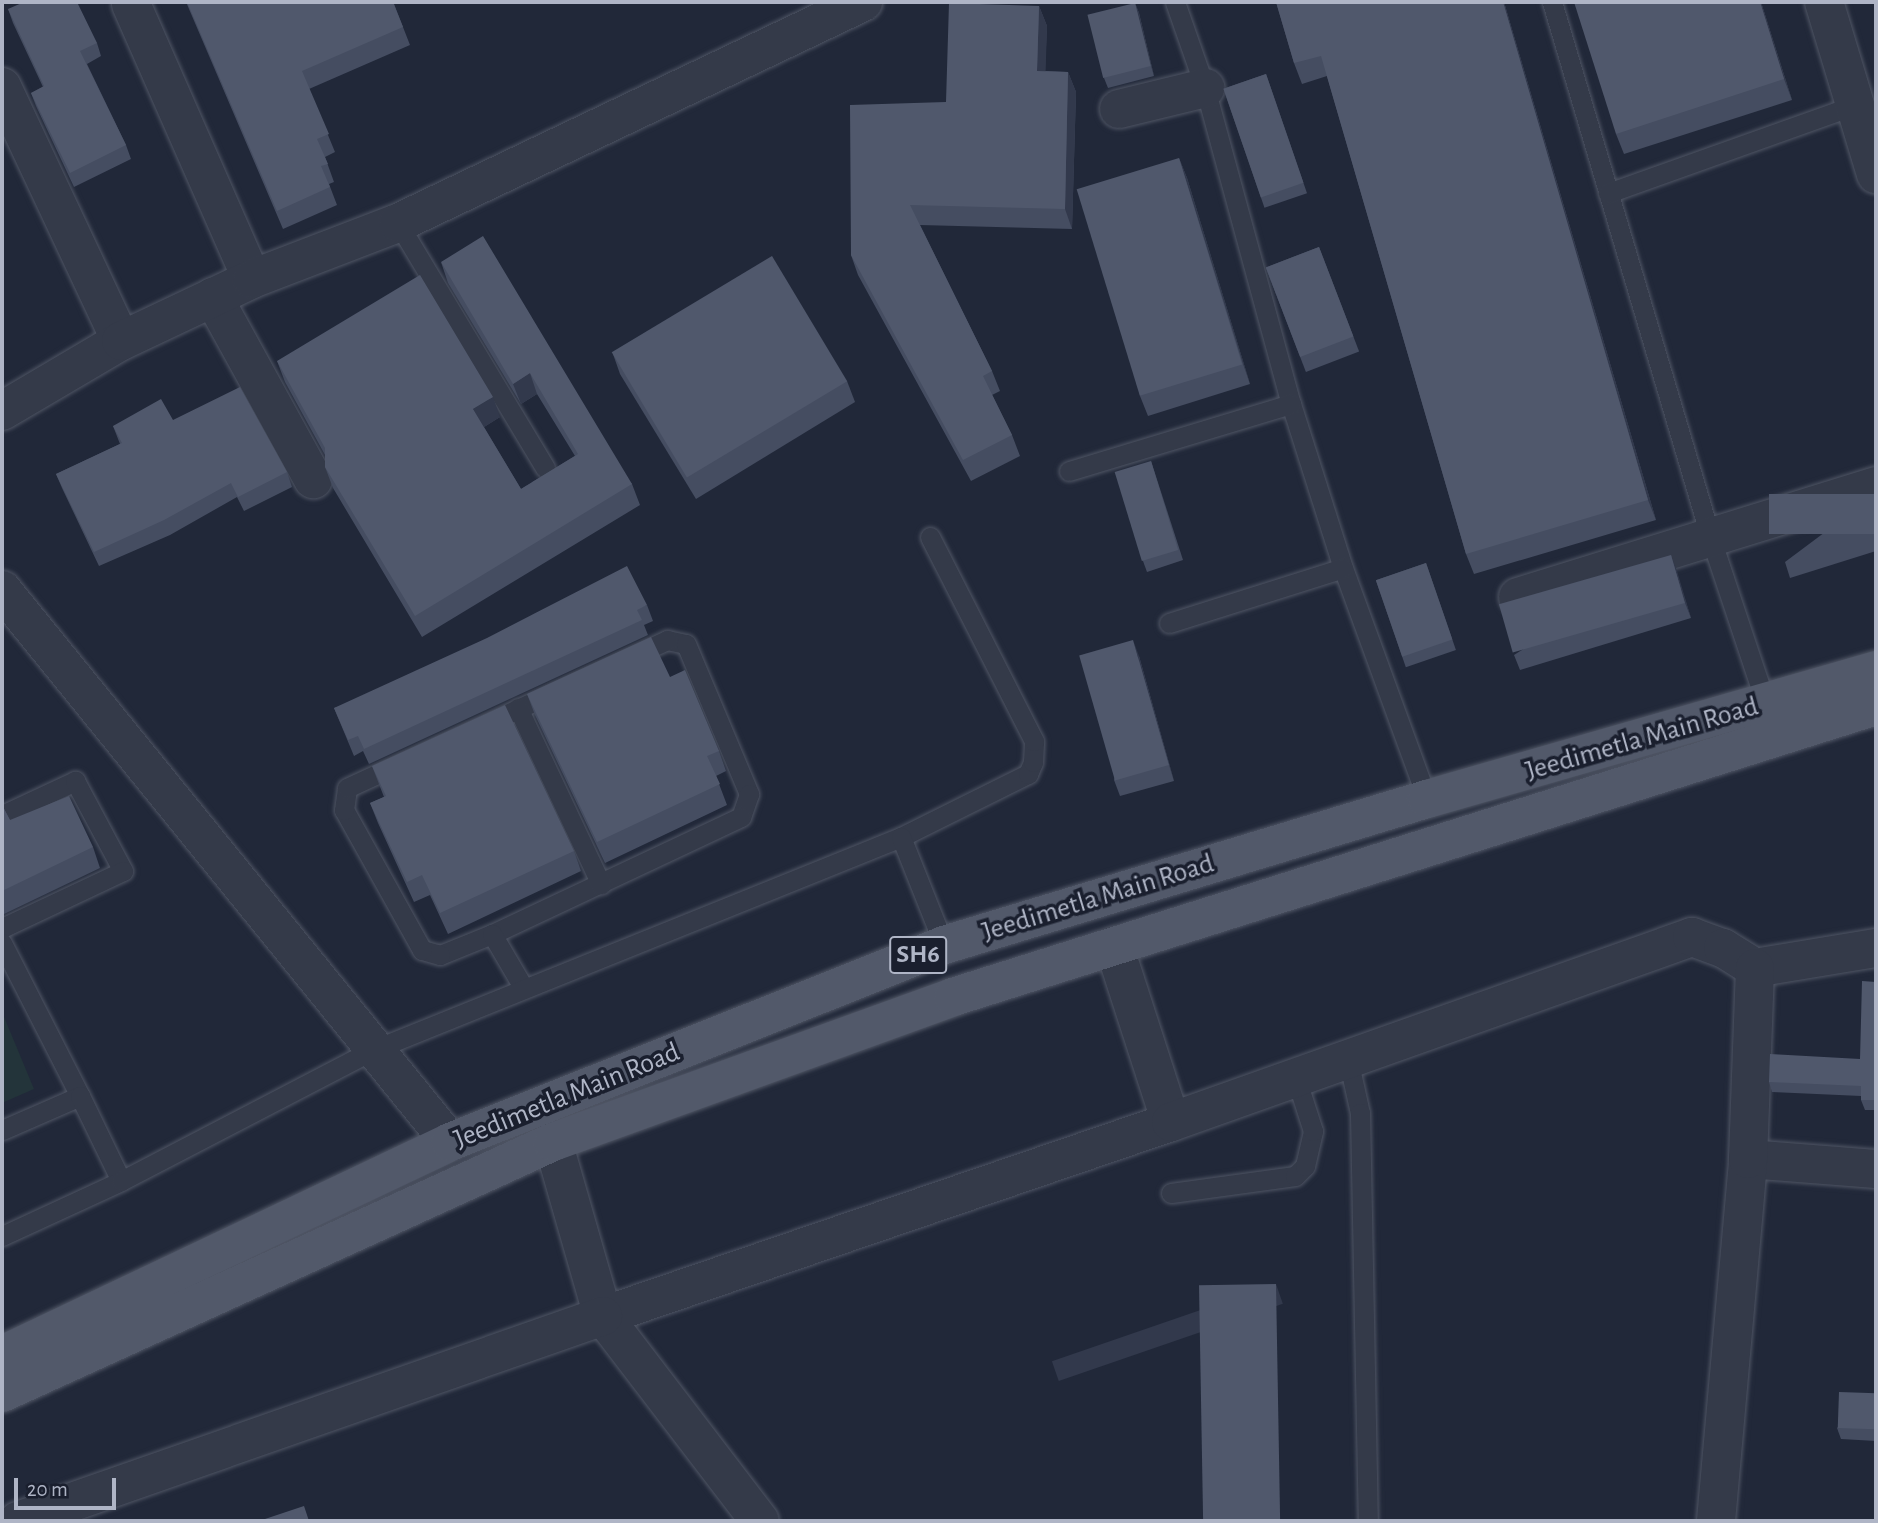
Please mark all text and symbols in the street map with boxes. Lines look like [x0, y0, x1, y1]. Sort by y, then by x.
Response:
street label: Jeedimetla Main Road [1522, 690, 1762, 788]
street label: Jeedimetla Main Road [978, 847, 1218, 949]
road number: SH6 [888, 932, 948, 978]
street label: Jeedimetla Main Road [449, 1035, 685, 1157]
scale bar [18, 1464, 119, 1508]
text: 20 m [27, 1479, 68, 1500]

